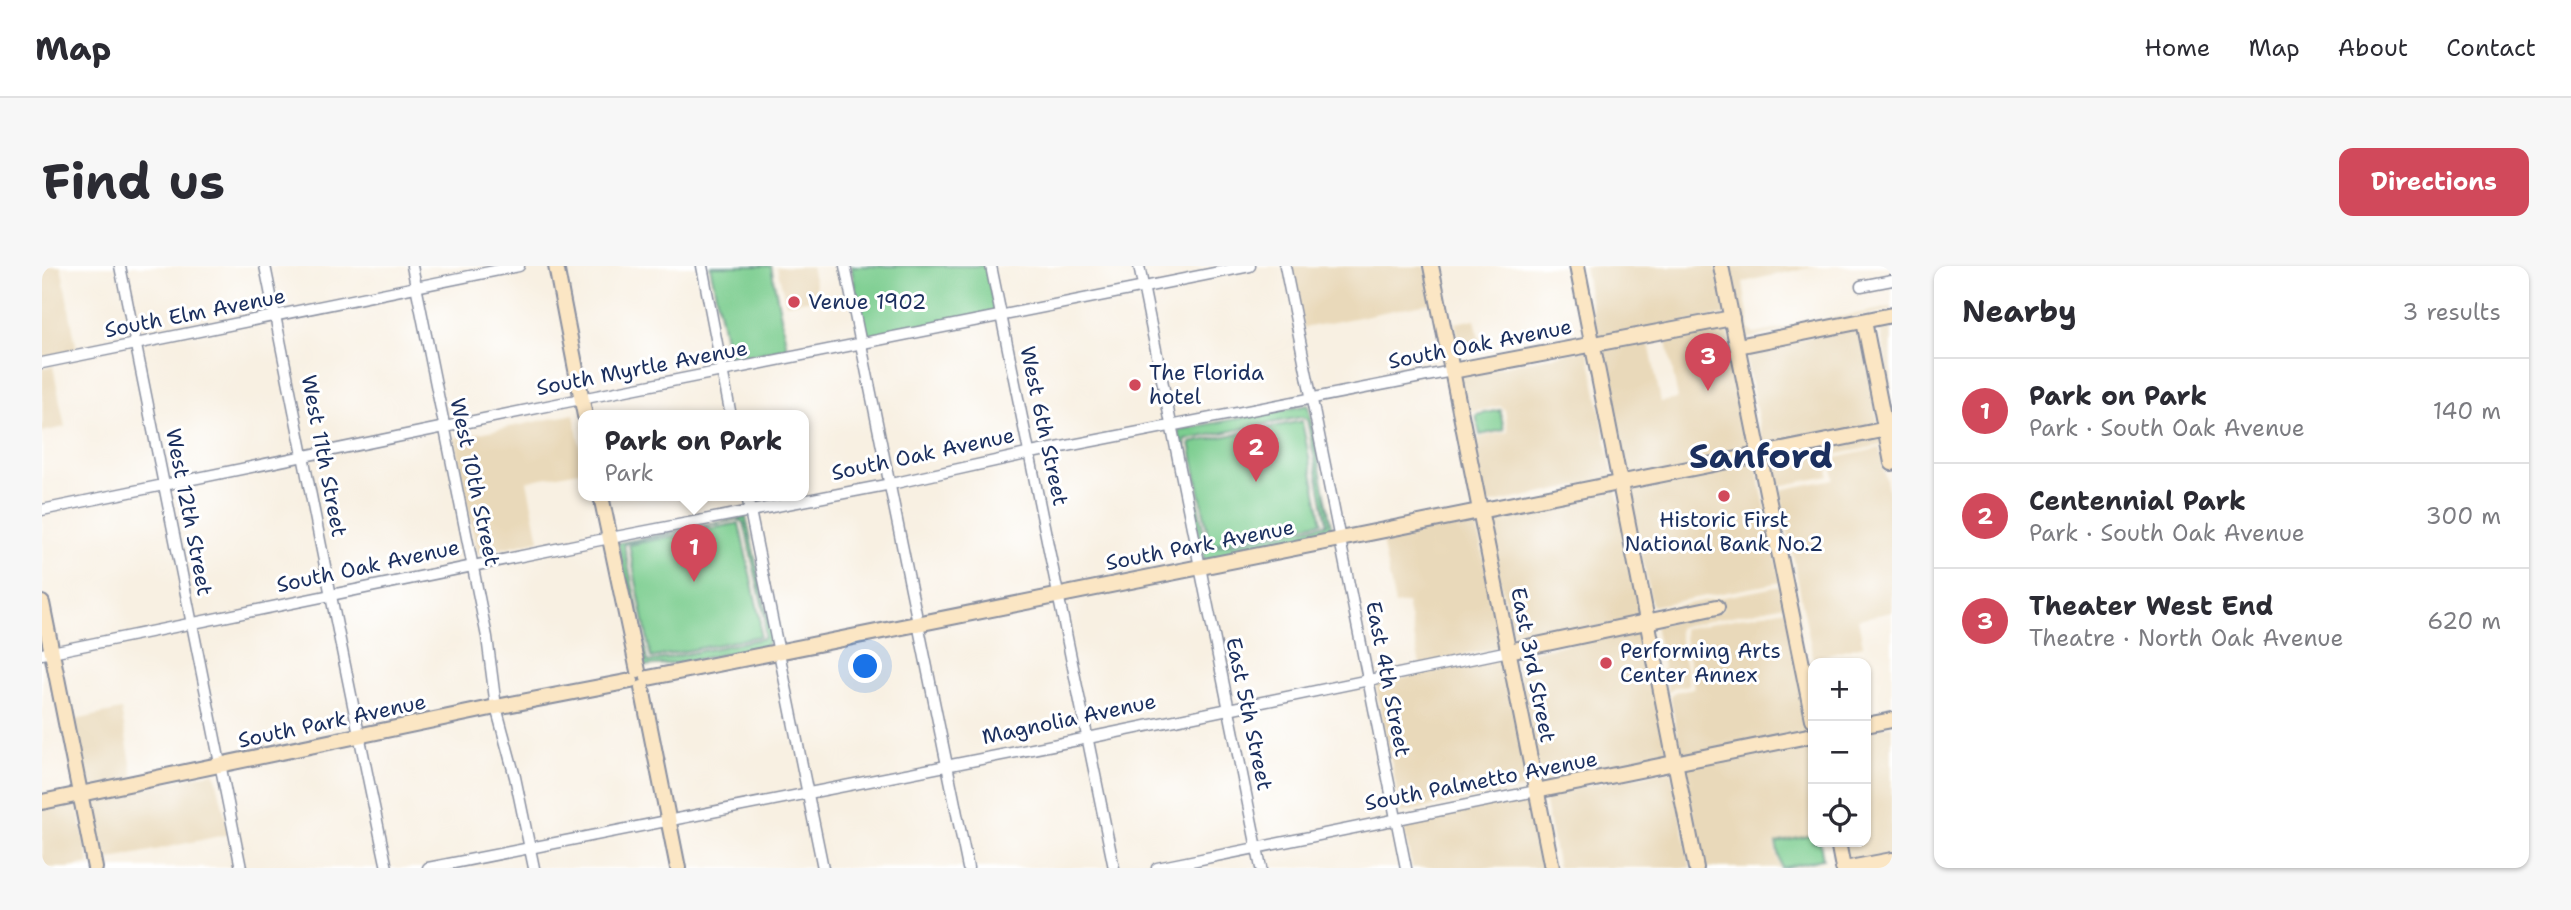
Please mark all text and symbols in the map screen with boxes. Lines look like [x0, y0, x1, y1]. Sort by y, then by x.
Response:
text: Map [35, 26, 111, 71]
text: Home [2144, 32, 2210, 64]
text: Map [2248, 32, 2300, 64]
text: About [2338, 32, 2408, 64]
text: Contact [2446, 32, 2536, 64]
button: Directions [2339, 148, 2529, 216]
text: Find us [42, 149, 225, 215]
street label: South Elm Avenue [102, 282, 288, 344]
place label: Venue 1902 [808, 288, 926, 316]
text: Nearby [1962, 291, 2077, 332]
marker: Venue 1902 [786, 294, 802, 310]
text: 3 results [2402, 297, 2501, 327]
street label: South Oak Avenue [1386, 312, 1574, 376]
pin: 3 [1685, 333, 1731, 391]
street label: South Myrtle Avenue [534, 334, 750, 402]
street label: West 6th Street [1013, 344, 1075, 508]
place label: The Florida hotel [1149, 359, 1264, 411]
street label: West 11th Street [295, 373, 353, 539]
marker: The Florida hotel [1127, 377, 1143, 393]
text: Park on Park [2029, 378, 2207, 413]
street label: West 10th Street [444, 395, 506, 569]
text: 1 [1980, 396, 1990, 426]
text: 140 m [2433, 396, 2501, 426]
popup [578, 410, 809, 501]
text: Park · South Oak Avenue [2029, 413, 2305, 443]
street label: South Oak Avenue [829, 421, 1017, 487]
text: Park on Park [604, 423, 783, 458]
pin: 2 [1233, 424, 1279, 482]
street label: West 12th Street [159, 426, 219, 598]
district label: Sanford [1689, 432, 1833, 479]
text: Park [604, 458, 654, 488]
text: Centennial Park [2029, 483, 2246, 518]
marker: Historic First National Bank No.2 [1716, 488, 1732, 504]
text: 2 [1977, 501, 1993, 531]
text: 300 m [2426, 501, 2501, 531]
place label: Historic First National Bank No.2 [1625, 506, 1823, 558]
street label: South Park Avenue [1103, 513, 1297, 577]
text: Park · South Oak Avenue [2029, 518, 2305, 548]
pin: 1 [671, 524, 717, 582]
street label: South Oak Avenue [274, 533, 462, 599]
street label: East 3rd Street [1504, 585, 1562, 745]
text: Theater West End [2029, 588, 2273, 623]
street label: East 4th Street [1359, 599, 1417, 759]
text: 3 [1977, 606, 1993, 636]
text: 620 m [2427, 606, 2501, 636]
text: Theatre · North Oak Avenue [2029, 623, 2344, 653]
street label: East 5th Street [1219, 635, 1279, 793]
place label: Performing Arts Center Annex [1620, 637, 1781, 689]
your location [848, 649, 882, 683]
marker: Performing Arts Center Annex [1598, 655, 1614, 671]
map controls [1808, 658, 1871, 847]
button: + [1808, 658, 1871, 721]
street label: South Park Avenue [235, 687, 429, 755]
street label: Magnolia Avenue [979, 687, 1159, 751]
button: − [1808, 721, 1871, 784]
street label: South Palmetto Avenue [1362, 745, 1600, 817]
button: locate [1808, 784, 1871, 847]

